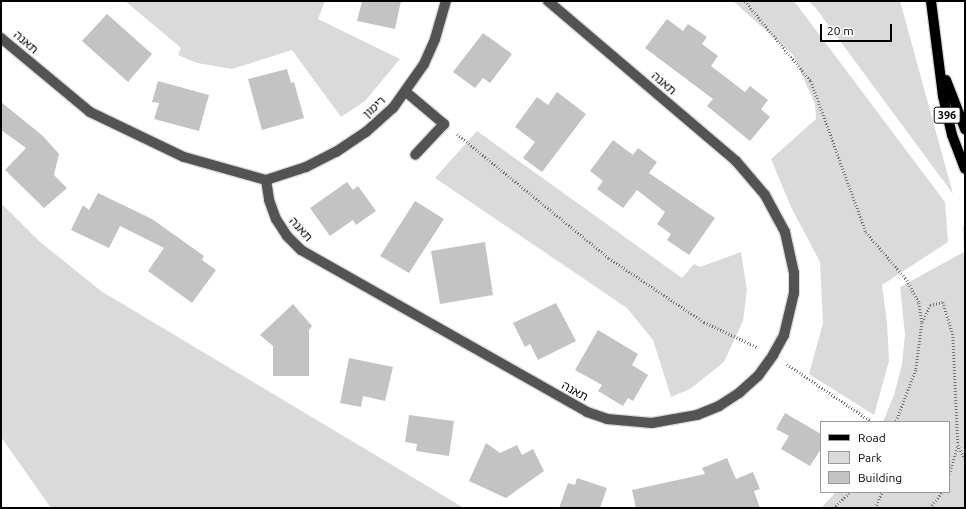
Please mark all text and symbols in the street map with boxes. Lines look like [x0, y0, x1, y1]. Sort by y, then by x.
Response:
scale bar [822, 16, 894, 42]
text: 20 m [827, 24, 854, 37]
street label: תאנה [11, 27, 41, 57]
street label: תאנה [649, 68, 679, 98]
street label: רימון [360, 93, 388, 121]
road number: 396 [933, 106, 961, 124]
street label: תאנה [286, 214, 316, 244]
street label: תאנה [559, 378, 591, 404]
legend [820, 421, 950, 493]
text: Road [858, 431, 886, 444]
text: Park [858, 451, 882, 464]
text: Building [858, 471, 902, 484]

